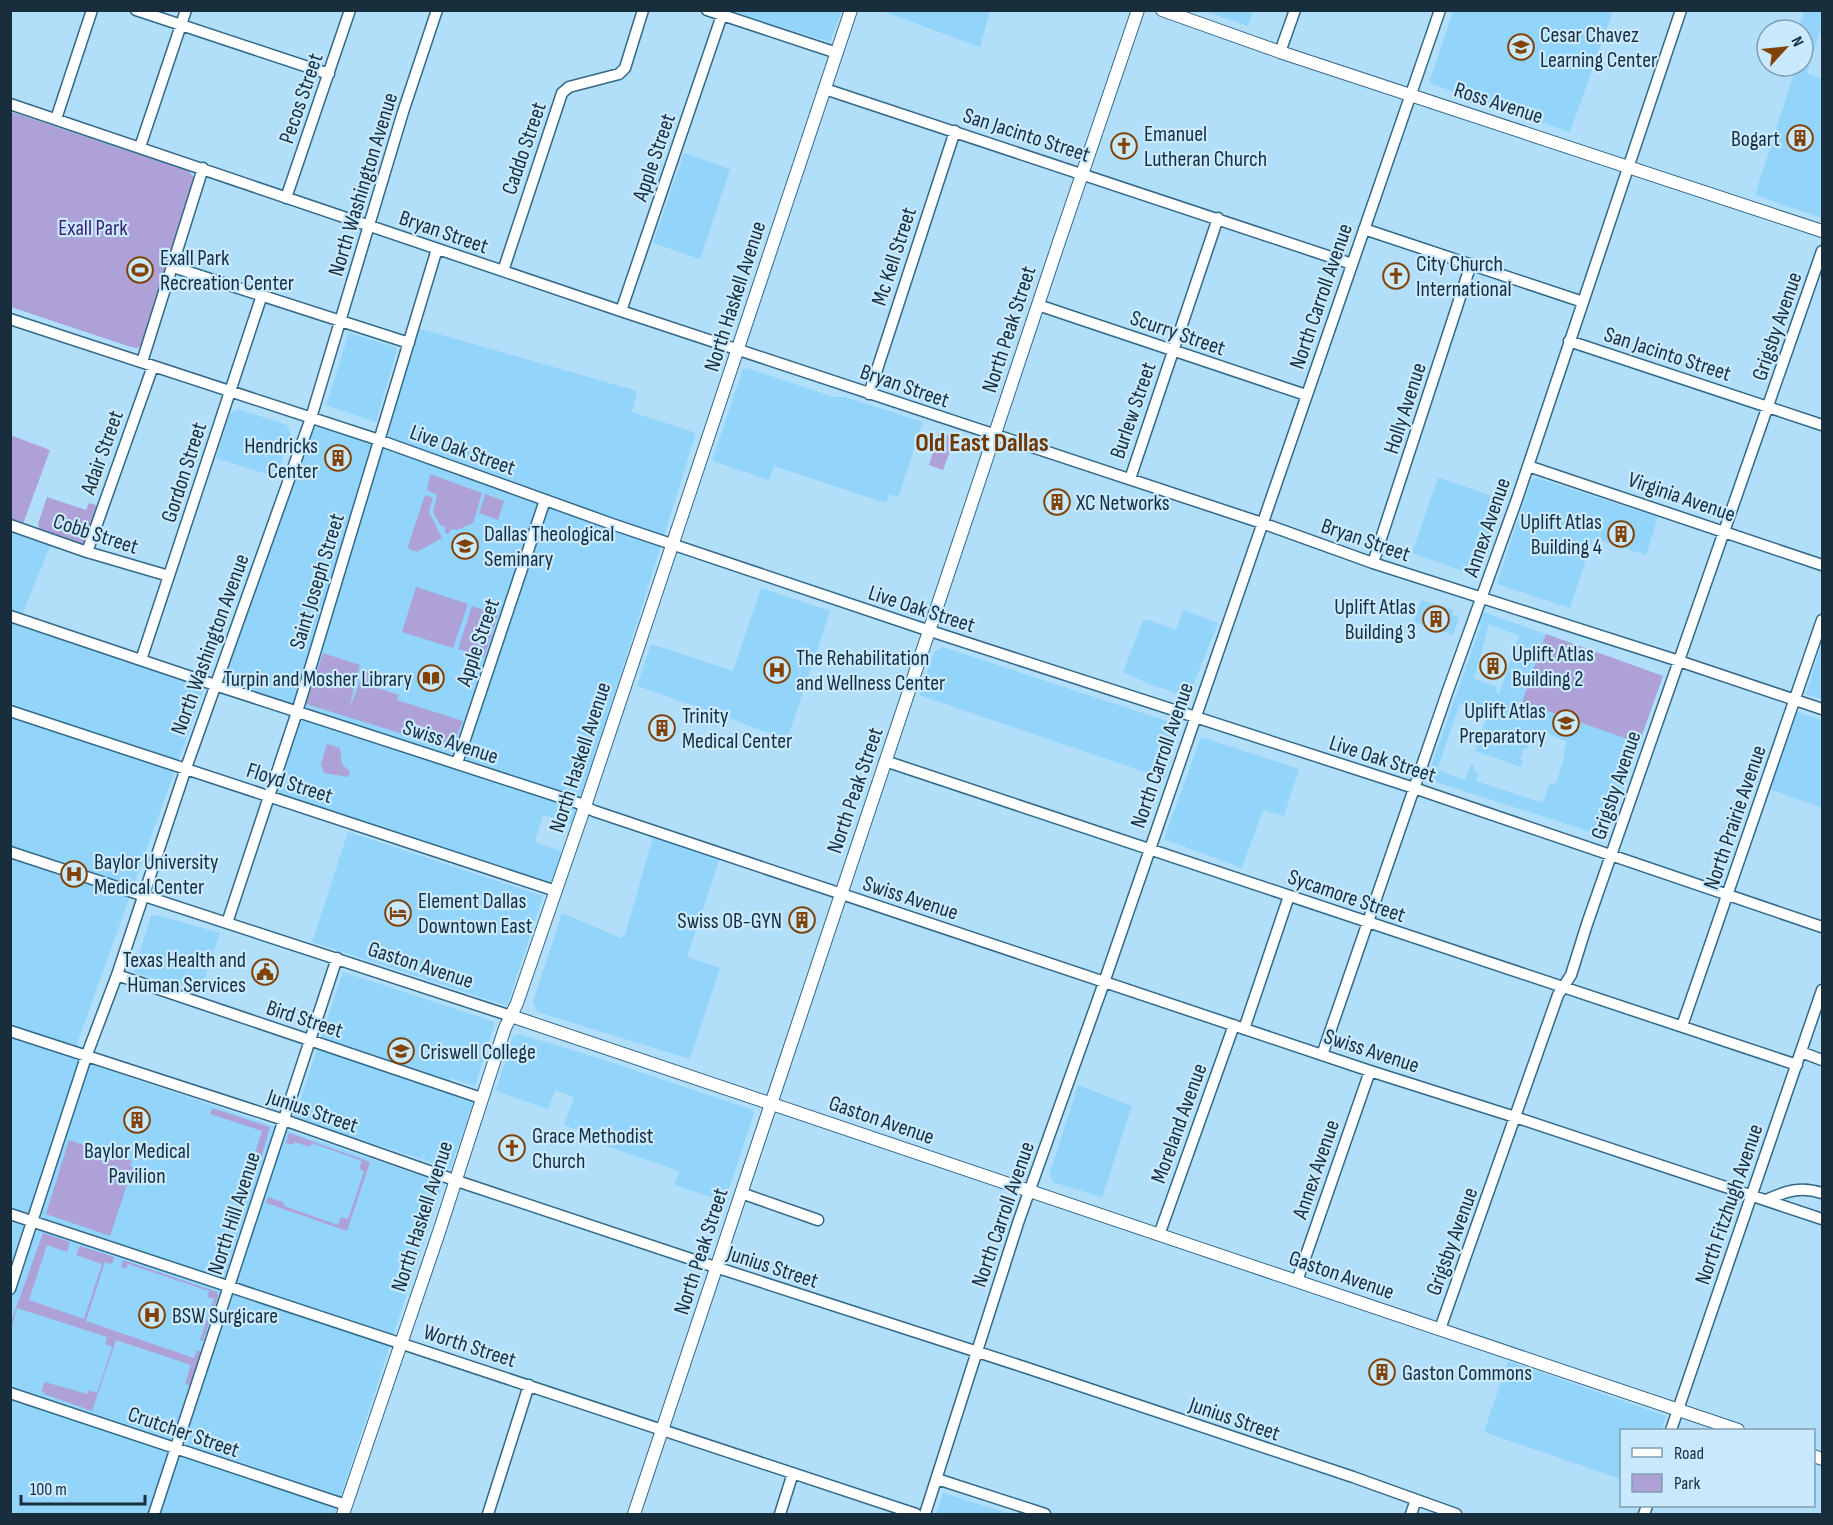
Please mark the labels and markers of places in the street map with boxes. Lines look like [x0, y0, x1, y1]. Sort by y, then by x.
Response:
place label: Cesar Chavez Learning Center [1540, 22, 1657, 74]
school or university icon: Cesar Chavez Learning Center [1506, 32, 1536, 62]
place label: Emanuel Lutheran Church [1144, 121, 1267, 173]
building icon: Bogart [1785, 123, 1815, 153]
place label: Bogart [1731, 126, 1780, 153]
church icon: Emanuel Lutheran Church [1109, 131, 1139, 161]
place label: Exall Park Recreation Center [160, 245, 294, 297]
place label: City Church International [1416, 251, 1512, 303]
sports icon: Exall Park Recreation Center [125, 255, 155, 285]
church icon: City Church International [1381, 261, 1411, 291]
place label: Hendricks Center [244, 433, 318, 485]
building icon: Hendricks Center [323, 443, 353, 473]
building icon: XC Networks [1042, 487, 1072, 517]
place label: XC Networks [1075, 490, 1170, 517]
place label: Uplift Atlas Building 4 [1520, 509, 1602, 561]
building icon: Uplift Atlas Building 4 [1606, 519, 1636, 549]
place label: Dallas Theological Seminary [484, 521, 614, 573]
school or university icon: Dallas Theological Seminary [450, 531, 480, 561]
place label: Uplift Atlas Building 3 [1334, 594, 1416, 646]
building icon: Uplift Atlas Building 3 [1421, 604, 1451, 634]
place label: Uplift Atlas Building 2 [1512, 641, 1594, 693]
place label: The Rehabilitation and Wellness Center [796, 645, 945, 697]
building icon: Uplift Atlas Building 2 [1478, 651, 1508, 681]
hospital icon: The Rehabilitation and Wellness Center [762, 655, 792, 685]
library icon: Turpin and Mosher Library [416, 663, 446, 693]
place label: Turpin and Mosher Library [224, 666, 412, 693]
place label: Uplift Atlas Preparatory [1459, 698, 1546, 750]
place label: Trinity Medical Center [682, 703, 792, 755]
school or university icon: Uplift Atlas Preparatory [1551, 708, 1581, 738]
building icon: Trinity Medical Center [647, 713, 677, 743]
place label: Baylor University Medical Center [94, 849, 219, 901]
hospital icon: Baylor University Medical Center [59, 859, 89, 889]
place label: Element Dallas Downtown East [418, 888, 533, 940]
hotel icon: Element Dallas Downtown East [383, 898, 413, 928]
building icon: Swiss OB-GYN [787, 905, 817, 935]
place label: Swiss OB-GYN [677, 908, 782, 935]
place label: Texas Health and Human Services [123, 947, 246, 999]
public building icon: Texas Health and Human Services [250, 957, 280, 987]
school or university icon: Criswell College [386, 1036, 416, 1066]
place label: Criswell College [420, 1039, 536, 1066]
building icon: Baylor Medical Pavilion [122, 1105, 152, 1135]
place label: Grace Methodist Church [532, 1123, 654, 1175]
church icon: Grace Methodist Church [497, 1133, 527, 1163]
place label: Baylor Medical Pavilion [84, 1138, 190, 1190]
hospital icon: BSW Surgicare [137, 1300, 167, 1330]
place label: BSW Surgicare [172, 1303, 278, 1330]
building icon: Gaston Commons [1367, 1357, 1397, 1387]
place label: Gaston Commons [1402, 1360, 1532, 1387]

